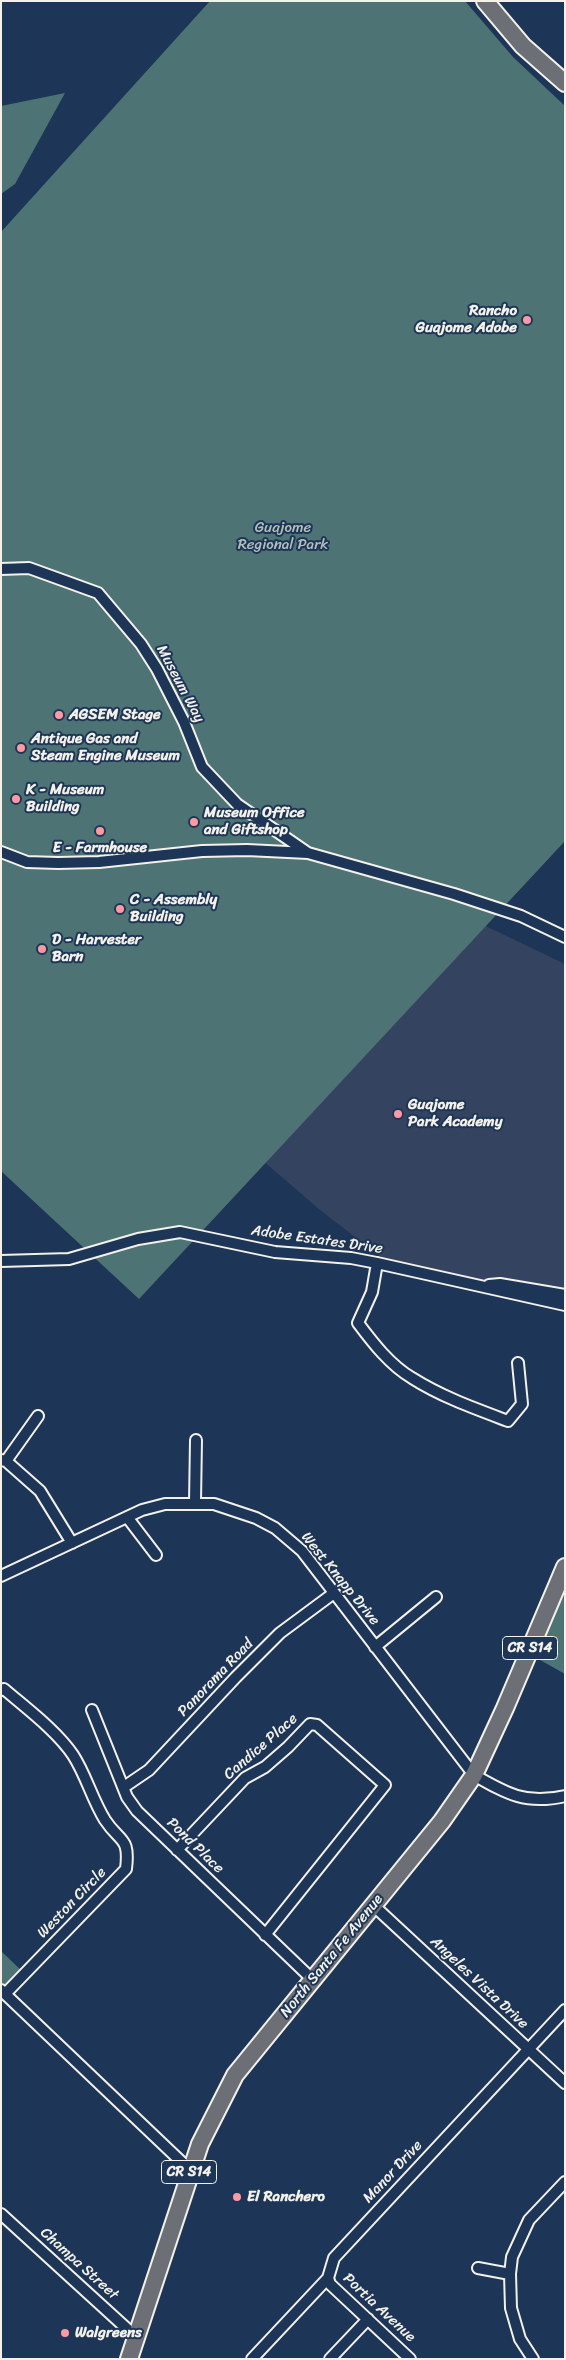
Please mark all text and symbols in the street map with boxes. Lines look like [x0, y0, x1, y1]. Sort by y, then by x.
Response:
place label: Rancho Guajome Adobe [416, 302, 517, 337]
marker: Rancho Guajome Adobe [521, 314, 533, 326]
park label: Guajome Regional Park [238, 519, 328, 554]
street label: Museum Way [152, 642, 208, 726]
place label: AGSEM Stage [69, 706, 161, 724]
marker: AGSEM Stage [53, 709, 65, 721]
place label: Antique Gas and Steam Engine Museum [31, 730, 180, 765]
marker: Antique Gas and Steam Engine Museum [15, 742, 27, 754]
place label: K - Museum Building [26, 781, 104, 816]
marker: K - Museum Building [10, 793, 22, 805]
place label: Museum Office and Giftshop [204, 804, 305, 839]
marker: Museum Office and Giftshop [188, 816, 200, 828]
marker: E - Farmhouse [94, 825, 106, 837]
place label: E - Farmhouse [53, 839, 147, 857]
place label: C - Assembly Building [130, 891, 217, 926]
marker: C - Assembly Building [114, 903, 126, 915]
place label: D - Harvester Barn [52, 931, 141, 966]
marker: D - Harvester Barn [36, 943, 48, 955]
place label: Guajome Park Academy [408, 1096, 502, 1131]
marker: Guajome Park Academy [392, 1108, 404, 1120]
street label: Adobe Estates Drive [250, 1222, 384, 1258]
street label: West Knapp Drive [297, 1529, 383, 1629]
street label: Panorama Road [174, 1635, 258, 1721]
road number: CR S14 [502, 1636, 558, 1660]
street label: Candice Place [220, 1710, 302, 1784]
street label: Pond Place [163, 1814, 227, 1878]
street label: Weston Circle [34, 1864, 110, 1942]
street label: North Santa Fe Avenue [277, 1891, 387, 2021]
street label: Angeles Vista Drive [426, 1933, 532, 2033]
street label: Manor Drive [359, 2137, 427, 2207]
road number: CR S14 [162, 2160, 216, 2184]
place label: El Ranchero [247, 2188, 325, 2206]
marker: El Ranchero [231, 2191, 243, 2203]
street label: Champa Street [36, 2224, 122, 2304]
street label: Portia Avenue [339, 2270, 419, 2346]
place label: Walgreens [75, 2324, 142, 2342]
marker: Walgreens [59, 2327, 71, 2339]

